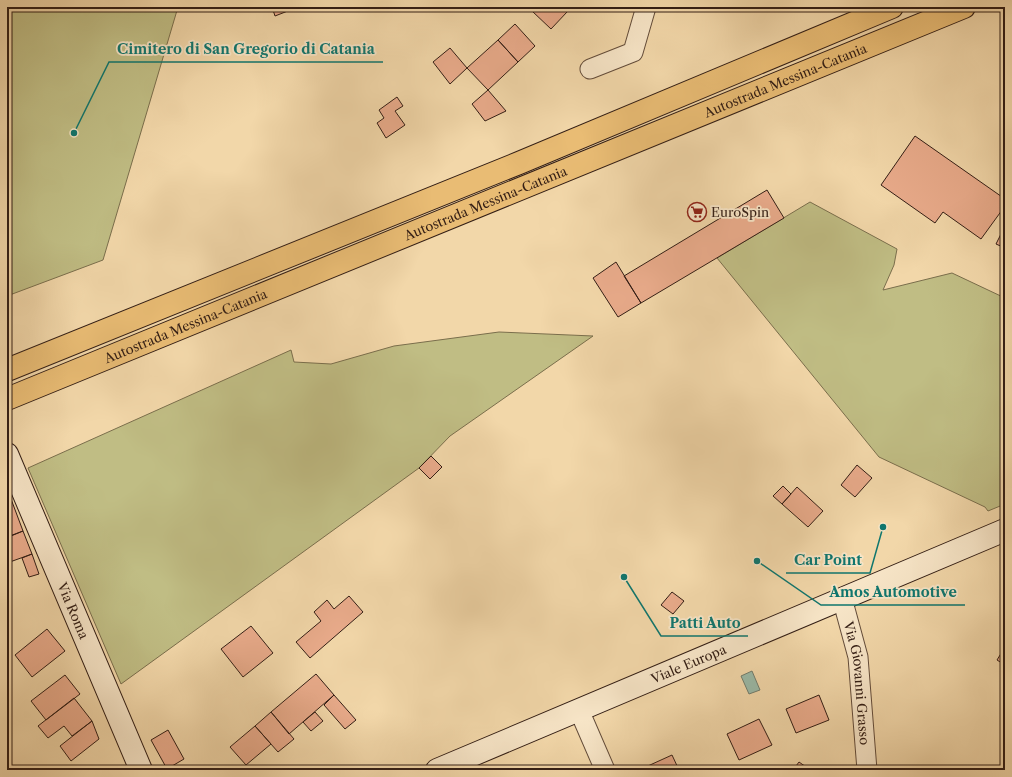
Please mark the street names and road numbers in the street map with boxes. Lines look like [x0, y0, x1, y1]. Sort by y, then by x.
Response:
street label: Autostrada Messina-Catania [701, 40, 869, 121]
street label: Autostrada Messina-Catania [401, 163, 569, 244]
street label: Autostrada Messina-Catania [101, 285, 269, 367]
street label: Via Roma [54, 579, 92, 641]
street label: Via Giovanni Grasso [840, 619, 873, 746]
street label: Viale Europa [648, 641, 729, 687]

